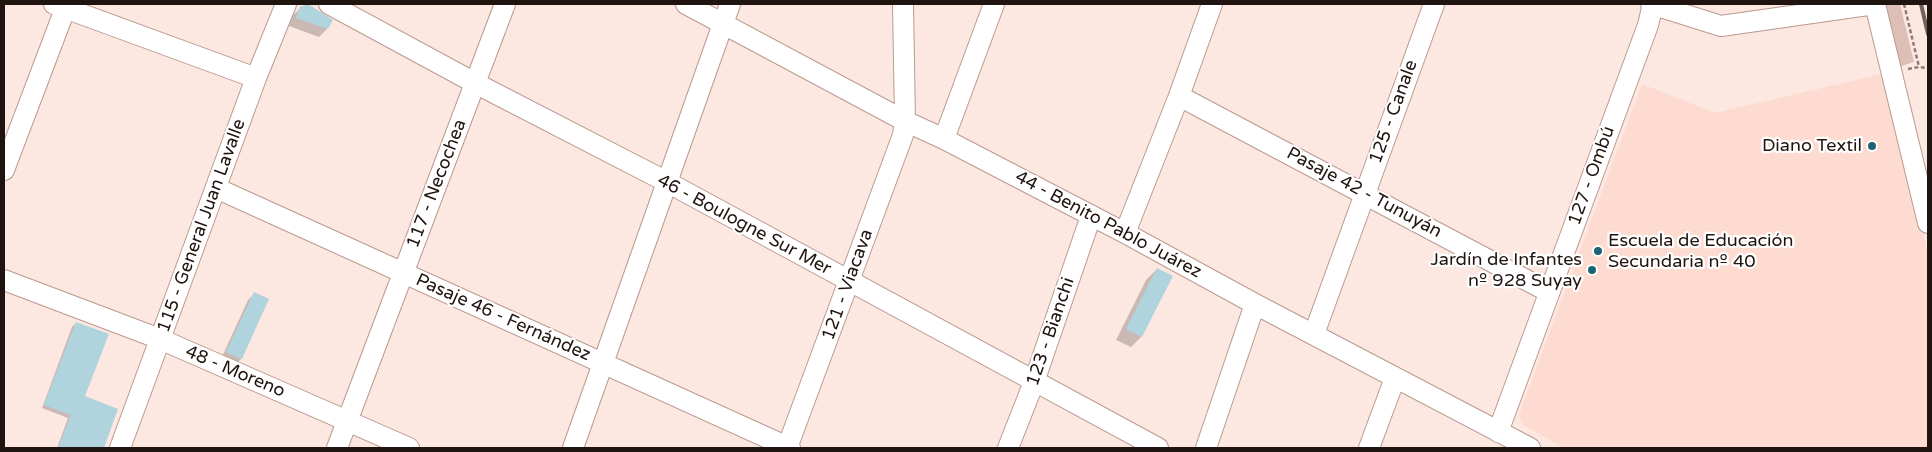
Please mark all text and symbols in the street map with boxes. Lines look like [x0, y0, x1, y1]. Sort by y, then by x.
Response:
street label: 125 - Canale [1365, 57, 1423, 167]
street label: 115 - General Juan Lavalle [153, 116, 251, 336]
street label: 117 - Necochea [402, 116, 472, 252]
street label: 127 - Ombú [1564, 123, 1620, 229]
place label: Diano Textil [1762, 135, 1862, 157]
marker: Diano Textil [1866, 140, 1878, 152]
street label: Pasaje 42 - Tunuyán [1283, 143, 1445, 243]
street label: 44 - Benito Pablo Juárez [1011, 167, 1205, 283]
street label: 46 - Boulogne Sur Mer [653, 170, 835, 280]
street label: 121 - Viacava [818, 227, 878, 343]
place label: Escuela de Educación Secundaria nº 40 [1608, 230, 1794, 272]
marker: Escuela de Educación Secundaria nº 40 [1592, 245, 1604, 257]
place label: Jardín de Infantes nº 928 Suyay [1430, 249, 1582, 292]
marker: Jardín de Infantes nº 928 Suyay [1586, 264, 1598, 276]
street label: Pasaje 46 - Fernández [412, 270, 594, 366]
street label: 123 - Bianchi [1022, 275, 1080, 389]
street label: 48 - Moreno [182, 341, 288, 403]

